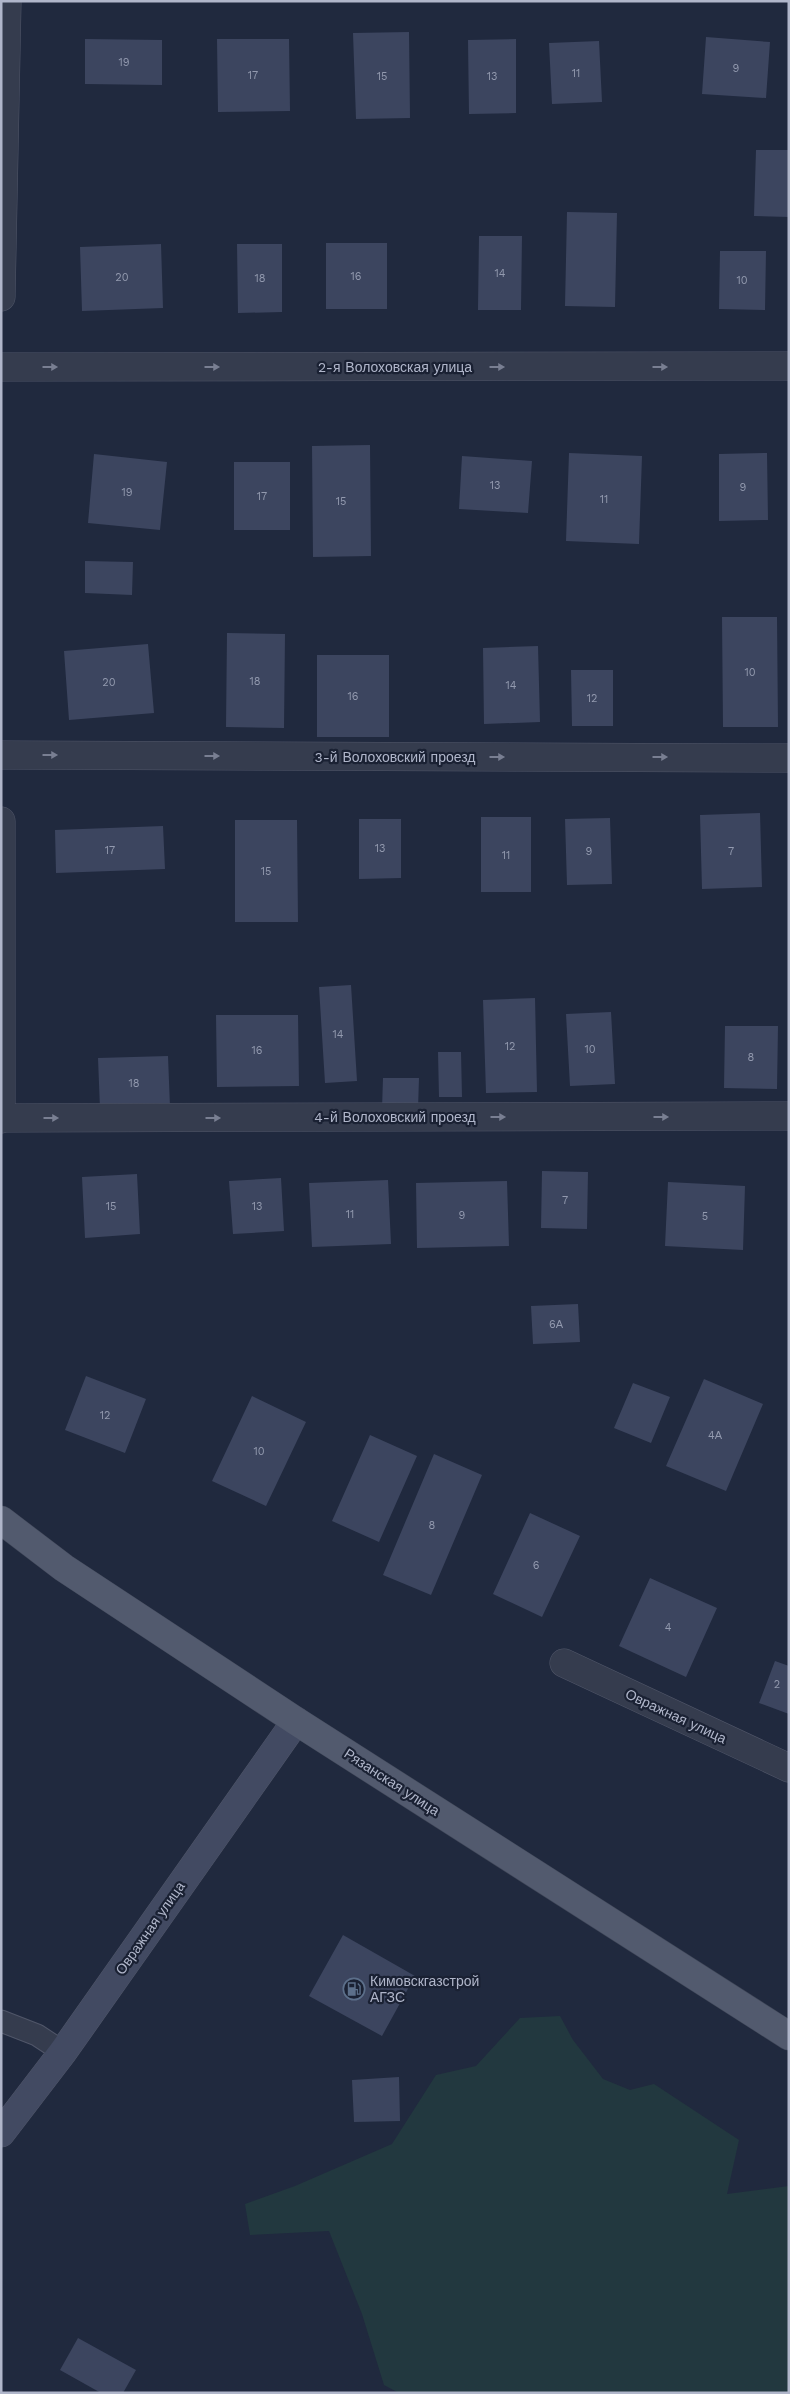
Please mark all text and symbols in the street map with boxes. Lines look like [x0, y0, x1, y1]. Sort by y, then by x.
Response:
house number: 19 [118, 56, 130, 69]
house number: 9 [733, 62, 740, 75]
house number: 11 [572, 67, 580, 80]
house number: 17 [248, 69, 258, 82]
house number: 15 [377, 70, 387, 83]
house number: 13 [487, 70, 497, 83]
house number: 14 [494, 267, 506, 280]
house number: 16 [351, 270, 362, 283]
house number: 20 [115, 271, 129, 284]
house number: 18 [254, 272, 266, 285]
house number: 10 [736, 274, 748, 287]
street label: 2-я Волоховская улица [318, 359, 472, 375]
one-way arrow [42, 363, 58, 371]
one-way arrow [205, 363, 221, 371]
one-way arrow [490, 363, 506, 371]
one-way arrow [652, 363, 668, 371]
house number: 13 [490, 479, 500, 492]
house number: 9 [740, 481, 747, 494]
house number: 19 [121, 486, 133, 499]
house number: 17 [257, 490, 267, 503]
house number: 11 [600, 493, 608, 506]
house number: 15 [336, 495, 346, 508]
house number: 10 [744, 666, 756, 679]
house number: 18 [249, 675, 261, 688]
house number: 20 [102, 676, 116, 689]
house number: 14 [505, 679, 517, 692]
house number: 16 [348, 690, 359, 703]
house number: 12 [587, 692, 597, 705]
street label: 3-й Волоховский проезд [314, 749, 476, 765]
one-way arrow [42, 751, 58, 759]
one-way arrow [205, 752, 221, 760]
one-way arrow [490, 753, 506, 761]
one-way arrow [652, 753, 668, 761]
house number: 13 [375, 842, 385, 855]
house number: 17 [105, 844, 115, 857]
house number: 9 [586, 845, 593, 858]
house number: 7 [728, 845, 734, 858]
house number: 11 [502, 849, 510, 862]
house number: 15 [261, 865, 271, 878]
house number: 14 [332, 1028, 344, 1041]
house number: 12 [505, 1040, 515, 1053]
house number: 10 [584, 1043, 596, 1056]
house number: 16 [252, 1044, 263, 1057]
house number: 8 [748, 1051, 755, 1064]
house number: 18 [128, 1077, 140, 1090]
street label: 4-й Волоховский проезд [314, 1109, 476, 1125]
one-way arrow [490, 1113, 506, 1121]
one-way arrow [653, 1113, 669, 1121]
one-way arrow [43, 1114, 59, 1122]
one-way arrow [205, 1114, 221, 1122]
house number: 7 [562, 1194, 568, 1207]
house number: 15 [106, 1200, 116, 1213]
house number: 13 [252, 1200, 262, 1213]
house number: 11 [346, 1208, 354, 1221]
house number: 9 [459, 1209, 466, 1222]
house number: 5 [702, 1210, 708, 1223]
house number: 6А [549, 1318, 564, 1331]
house number: 12 [100, 1409, 110, 1422]
house number: 4А [708, 1429, 723, 1442]
house number: 10 [253, 1445, 265, 1458]
house number: 8 [429, 1519, 436, 1532]
house number: 6 [533, 1559, 540, 1572]
house number: 4 [665, 1621, 672, 1634]
house number: 2 [774, 1678, 780, 1691]
street label: Овражная улица [623, 1686, 729, 1747]
street label: Рязанская улица [341, 1745, 443, 1819]
street label: Овражная улица [112, 1878, 188, 1977]
place label: Кимовскгазстрой АГЗС [370, 1973, 479, 2005]
fuel station icon: Кимовскгазстрой АГЗС [342, 1977, 366, 2001]

